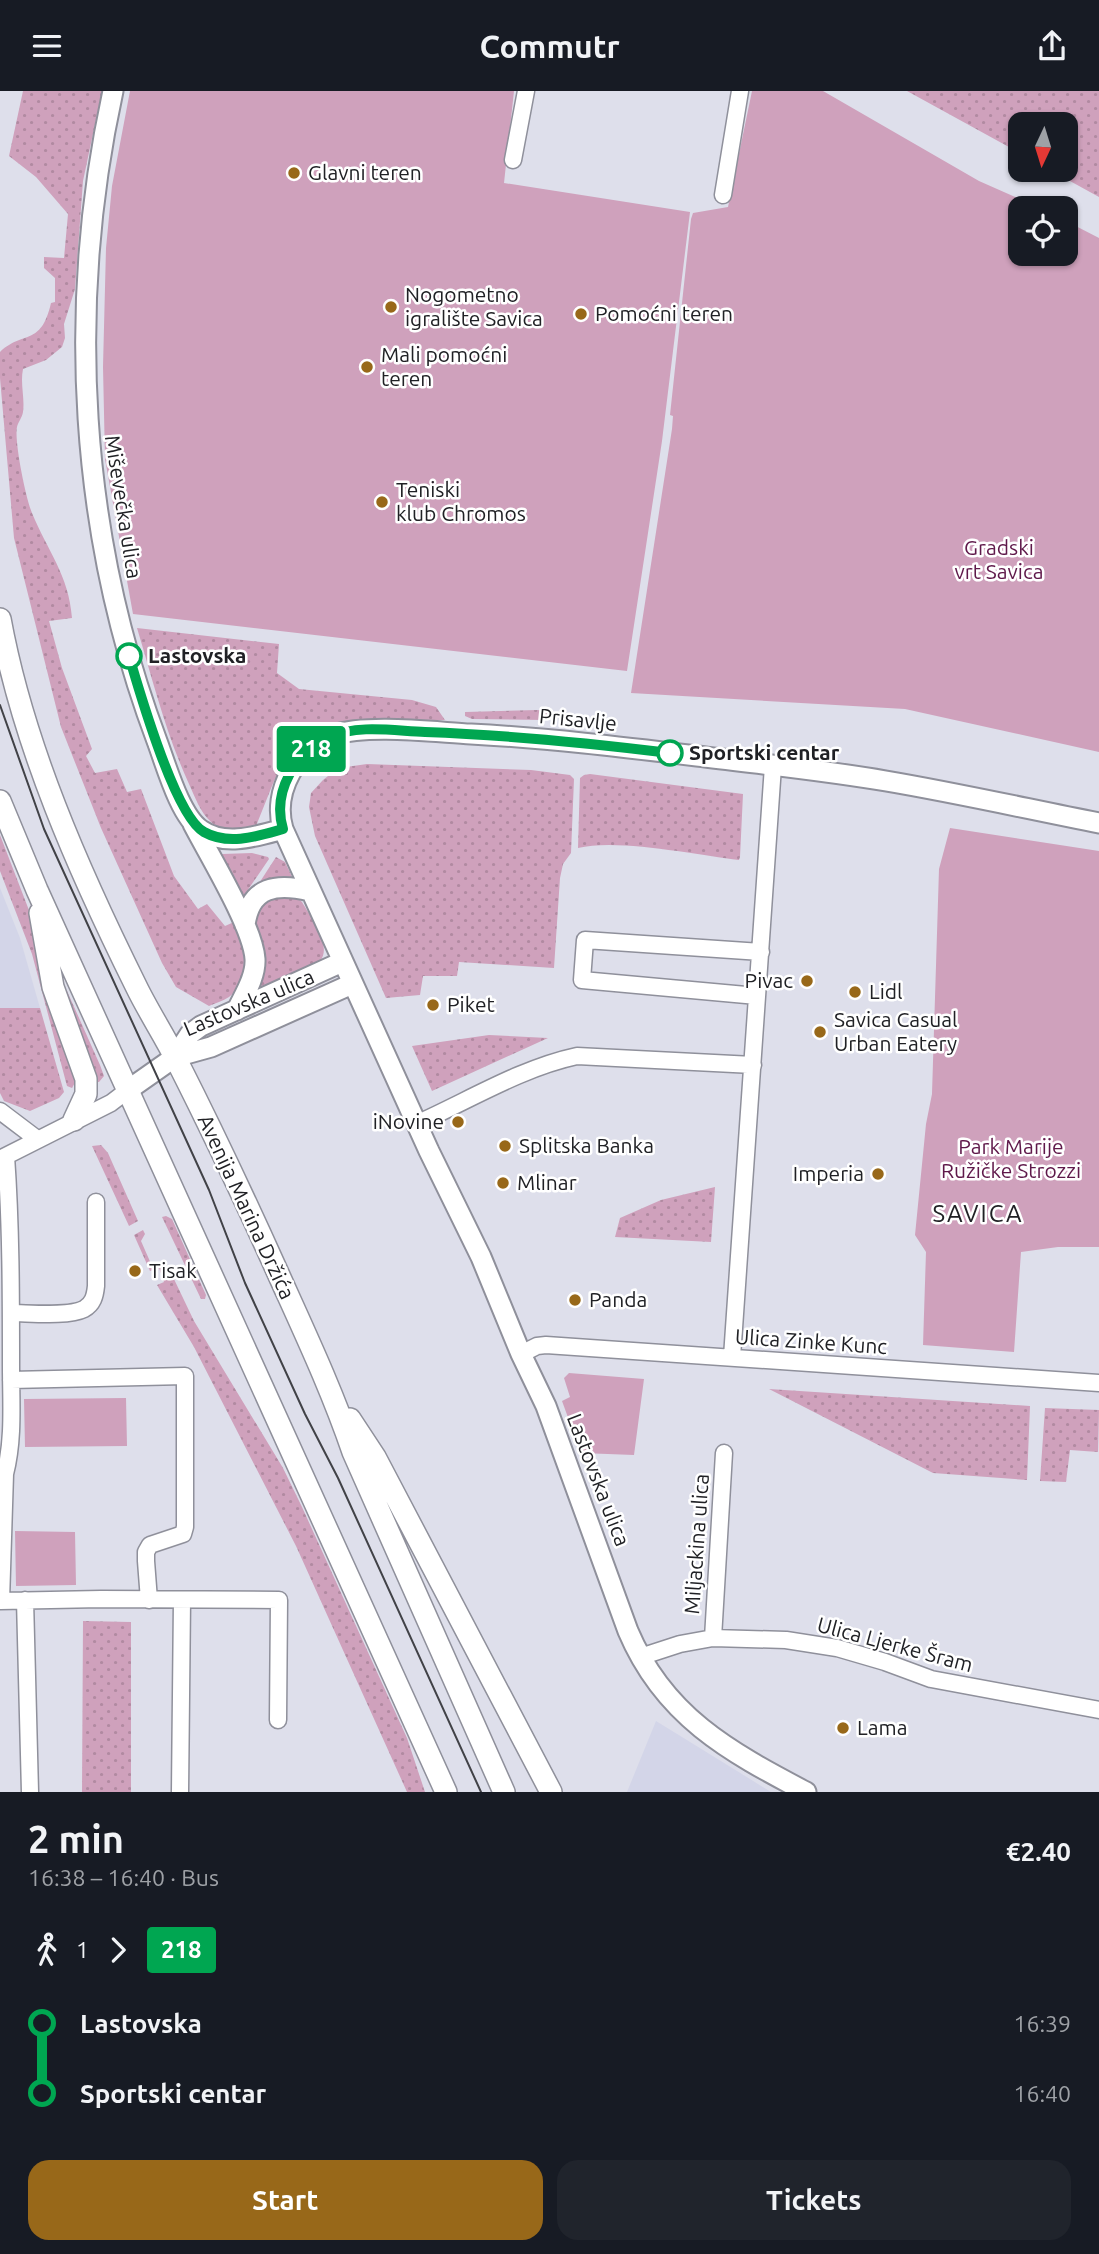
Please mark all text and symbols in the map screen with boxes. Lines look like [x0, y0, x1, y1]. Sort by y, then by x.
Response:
icon: menu [28, 27, 66, 65]
icon: share [1033, 27, 1071, 65]
text: Commutr [479, 28, 620, 64]
north arrow [1008, 112, 1078, 182]
map controls [1008, 112, 1078, 266]
place label: Glavni teren [308, 160, 422, 184]
marker: Glavni teren [286, 165, 302, 181]
button: locate [1008, 196, 1078, 266]
place label: Nogometno igralište Savica [405, 282, 543, 330]
marker: Nogometno igralište Savica [383, 299, 399, 315]
place label: Pomoćni teren [595, 301, 733, 325]
marker: Pomoćni teren [573, 306, 589, 322]
place label: Mali pomoćni teren [381, 342, 507, 390]
marker: Mali pomoćni teren [359, 359, 375, 375]
street label: Miševečka ulica [101, 433, 147, 580]
place label: Teniski klub Chromos [396, 477, 526, 525]
marker: Teniski klub Chromos [374, 494, 390, 510]
park label: Gradski vrt Savica [955, 535, 1043, 583]
marker: Lastovska [116, 643, 142, 669]
place label: Lastovska [148, 643, 246, 667]
street label: Prisavlje [538, 703, 618, 735]
line badge: 218 [271, 726, 351, 772]
text: 218 [291, 735, 331, 762]
marker: Sportski centar [657, 740, 683, 766]
place label: Sportski centar [689, 740, 840, 764]
street label: Lastovska ulica [180, 964, 318, 1040]
place label: Pivac [745, 968, 793, 992]
marker: Pivac [799, 973, 815, 989]
place label: Lidl [869, 979, 903, 1003]
marker: Lidl [847, 984, 863, 1000]
place label: Piket [447, 992, 495, 1016]
marker: Piket [425, 997, 441, 1013]
place label: Savica Casual Urban Eatery [834, 1007, 958, 1055]
marker: Savica Casual Urban Eatery [812, 1024, 828, 1040]
place label: iNovine [373, 1109, 444, 1133]
street label: Avenija Marina Držića [194, 1111, 300, 1303]
marker: iNovine [450, 1114, 466, 1130]
place label: Splitska Banka [519, 1133, 654, 1157]
park label: Park Marije Ružičke Strozzi [941, 1134, 1081, 1182]
marker: Splitska Banka [497, 1138, 513, 1154]
place label: Imperia [793, 1161, 864, 1185]
marker: Imperia [870, 1166, 886, 1182]
place label: Mlinar [517, 1170, 577, 1194]
marker: Mlinar [495, 1175, 511, 1191]
district label: SAVICA [932, 1200, 1024, 1227]
place label: Tisak [149, 1258, 197, 1282]
marker: Tisak [127, 1263, 143, 1279]
place label: Panda [589, 1287, 647, 1311]
marker: Panda [567, 1292, 583, 1308]
street label: Ulica Zinke Kunc [734, 1324, 888, 1358]
street label: Lastovska ulica [563, 1410, 635, 1549]
street label: Miljackina ulica [679, 1473, 713, 1615]
street label: Ulica Ljerke Šram [815, 1612, 976, 1676]
place label: Lama [857, 1715, 907, 1739]
marker: Lama [835, 1720, 851, 1736]
text: 2 min [28, 1818, 124, 1860]
text: €2.40 [1006, 1837, 1071, 1866]
text: 16:38 – 16:40 · Bus [28, 1865, 219, 1890]
icon: walk [28, 1931, 66, 1969]
icon: forward [99, 1931, 137, 1969]
text: 218 [161, 1936, 202, 1963]
text: 1 [76, 1937, 89, 1962]
text: Lastovska [80, 2009, 202, 2038]
text: 16:39 [1013, 2011, 1071, 2036]
text: Sportski centar [80, 2079, 266, 2108]
text: 16:40 [1013, 2081, 1071, 2106]
button: Start [28, 2160, 543, 2240]
button: Tickets [557, 2160, 1071, 2240]

